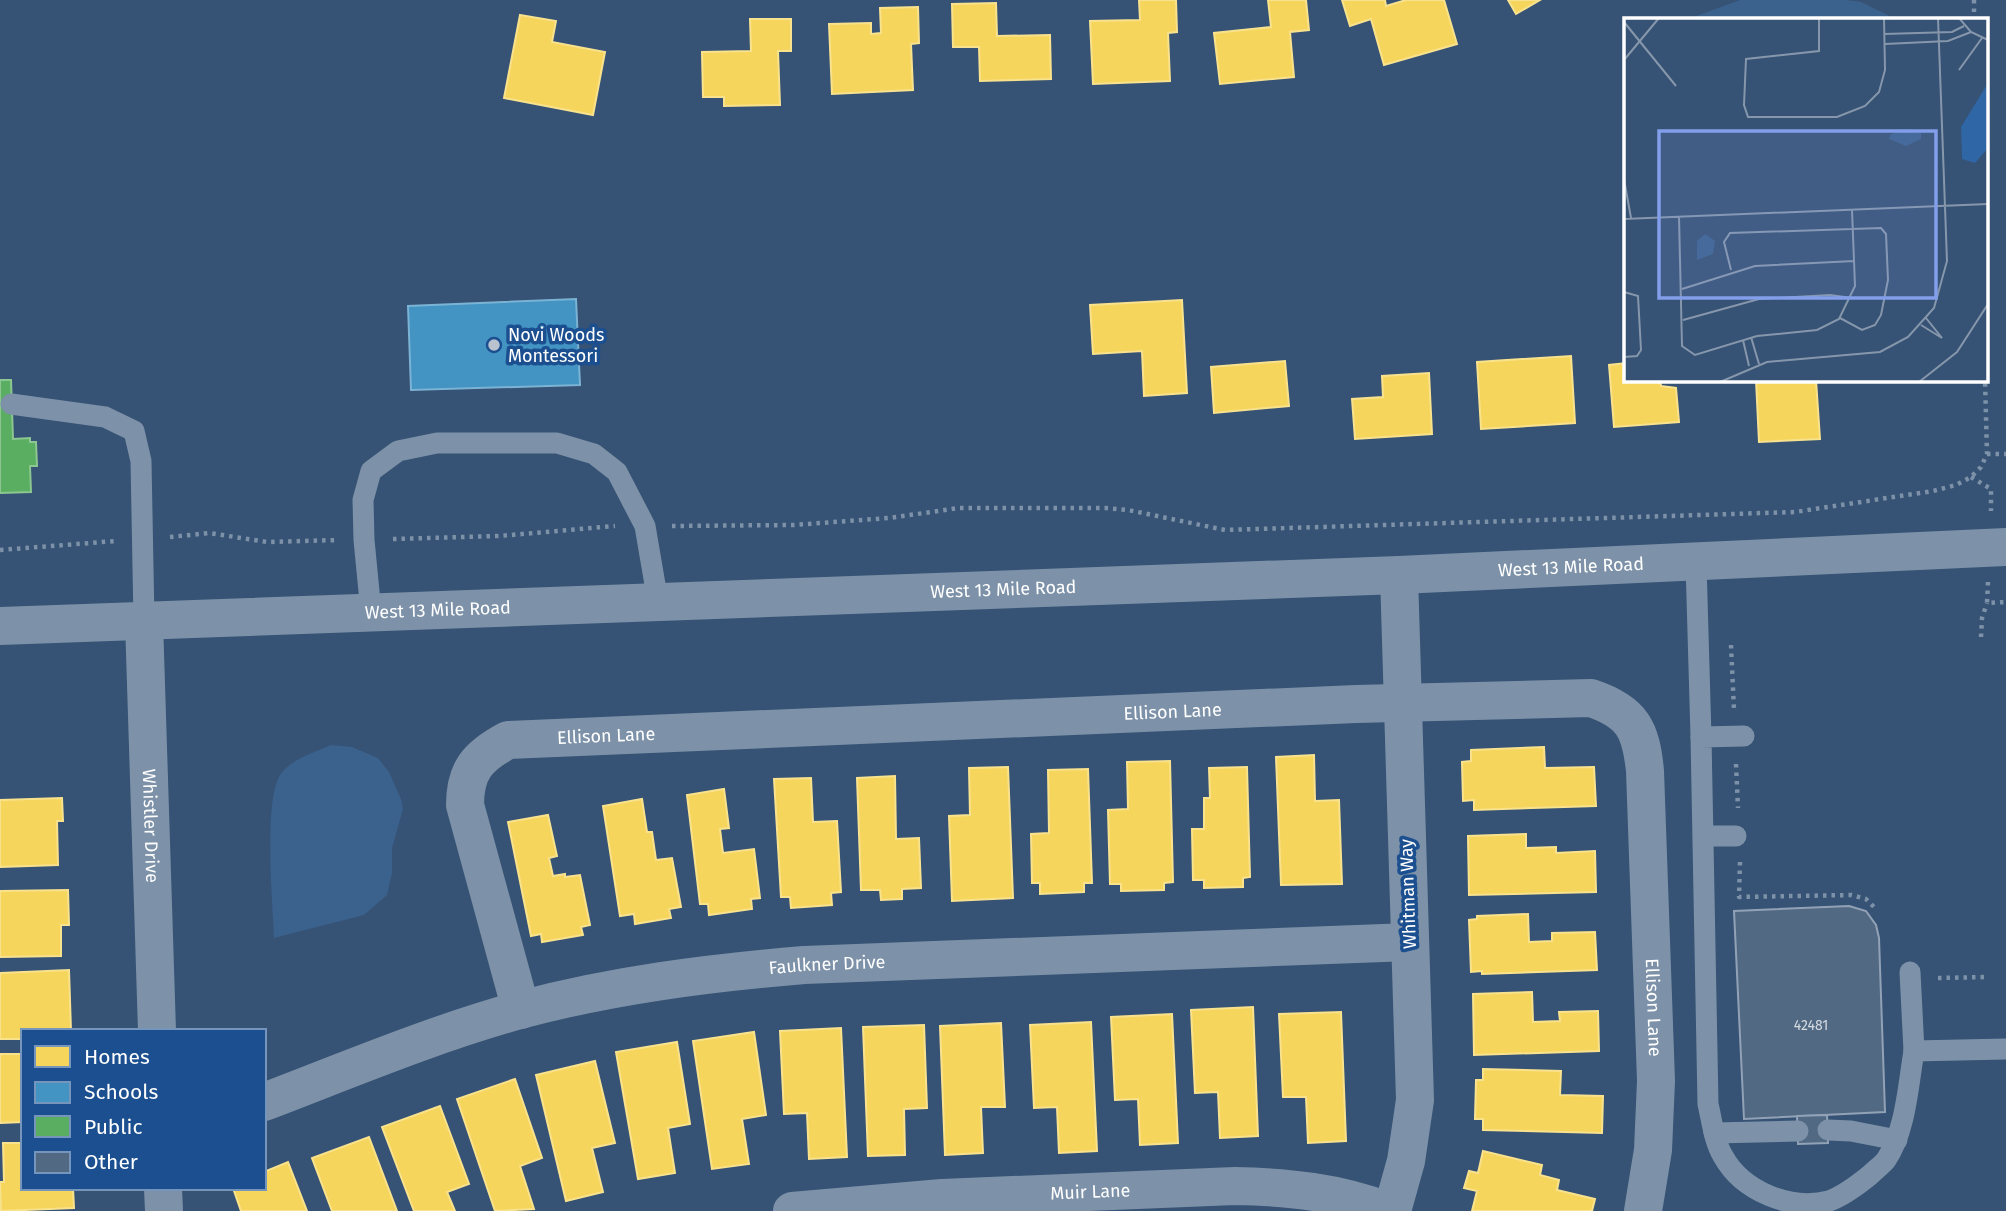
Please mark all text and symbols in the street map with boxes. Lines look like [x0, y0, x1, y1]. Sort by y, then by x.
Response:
inset map [1624, 18, 1988, 382]
place label: Novi Woods Montessori [508, 324, 604, 367]
marker: Novi Woods Montessori [486, 337, 502, 353]
street label: West 13 Mile Road [1497, 553, 1644, 581]
street label: West 13 Mile Road [930, 576, 1077, 603]
street label: West 13 Mile Road [364, 596, 511, 624]
street label: Ellison Lane [1123, 699, 1222, 725]
street label: Ellison Lane [556, 723, 656, 749]
street label: Whistler Drive [138, 768, 163, 883]
street label: Whitman Way [1395, 838, 1421, 949]
street label: Faulkner Drive [768, 951, 886, 979]
street label: Ellison Lane [1641, 958, 1666, 1057]
house number: 42481 [1794, 1017, 1828, 1034]
legend [21, 1029, 266, 1190]
text: Homes [84, 1044, 150, 1070]
text: Schools [84, 1079, 158, 1105]
text: Public [84, 1114, 142, 1140]
text: Other [84, 1149, 138, 1175]
street label: Muir Lane [1050, 1179, 1131, 1205]

